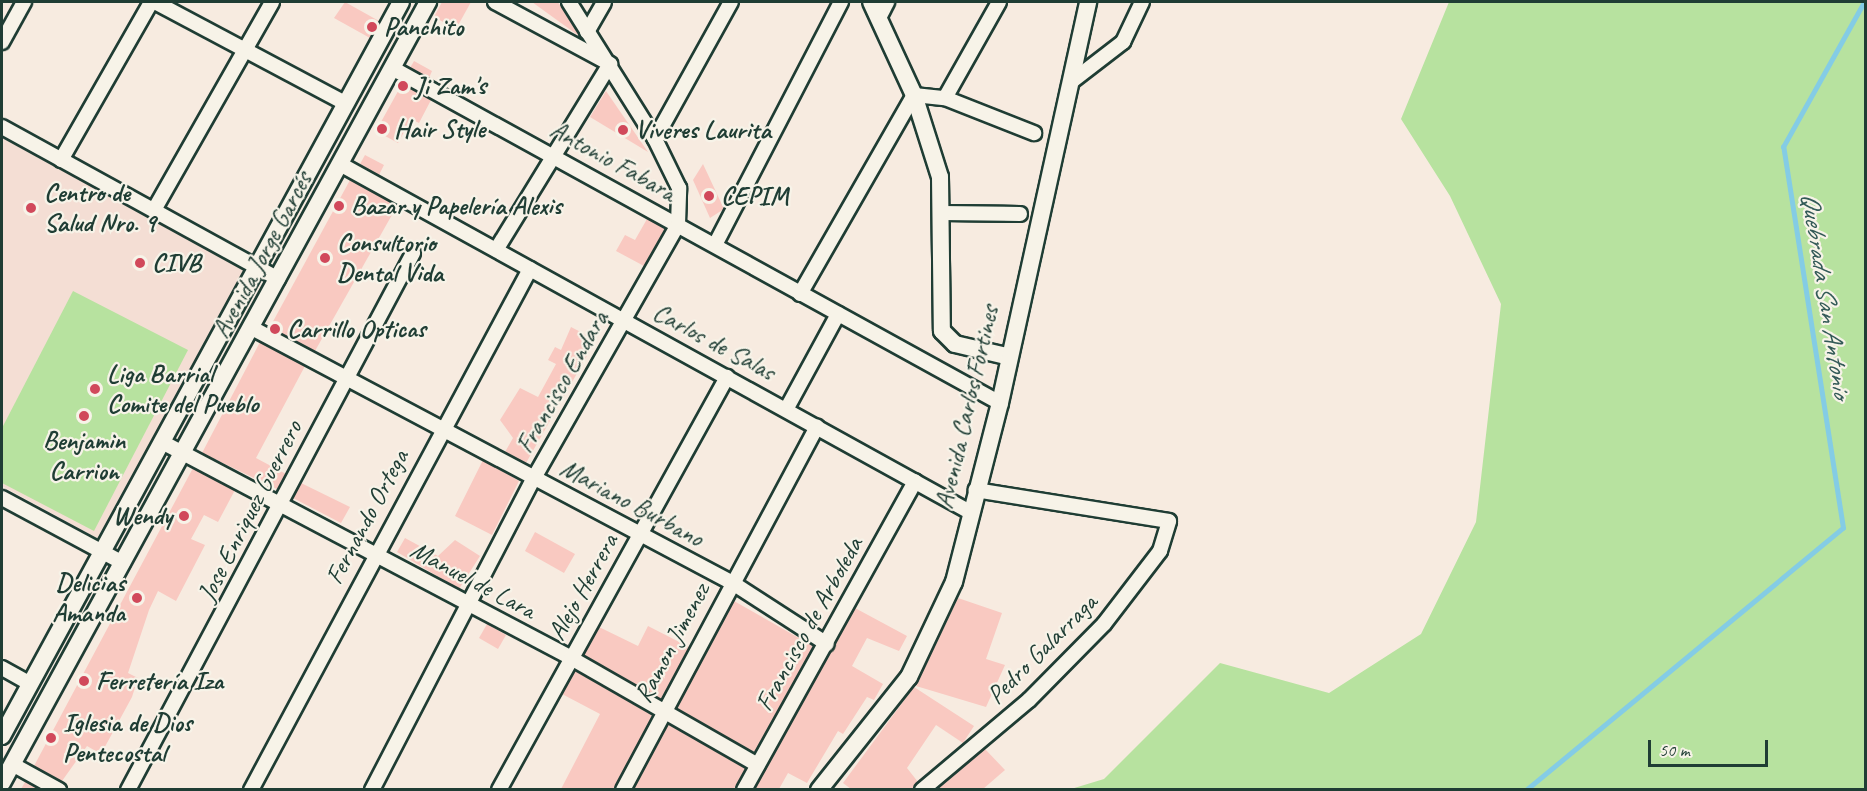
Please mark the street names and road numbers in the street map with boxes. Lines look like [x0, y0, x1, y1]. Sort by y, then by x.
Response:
street label: Antonio Fabara [545, 114, 681, 208]
street label: Avenida Jorge Garcés [205, 167, 319, 343]
street label: Carlos de Salas [647, 297, 781, 387]
street label: Avenida Carlos Fortines [928, 302, 1006, 512]
street label: Francisco Endara [509, 305, 615, 459]
street label: Jose Enriquez Guerrero [191, 415, 309, 607]
street label: Fernando Ortega [319, 444, 415, 590]
street label: Mariano Burbano [555, 452, 709, 554]
street label: Alejo Herrera [541, 528, 625, 646]
street label: Francisco de Arboleda [749, 532, 869, 716]
street label: Manuel de Lara [405, 534, 541, 626]
street label: Ramon Jimenez [627, 578, 717, 708]
street label: Pedro Galarraga [980, 587, 1104, 711]

